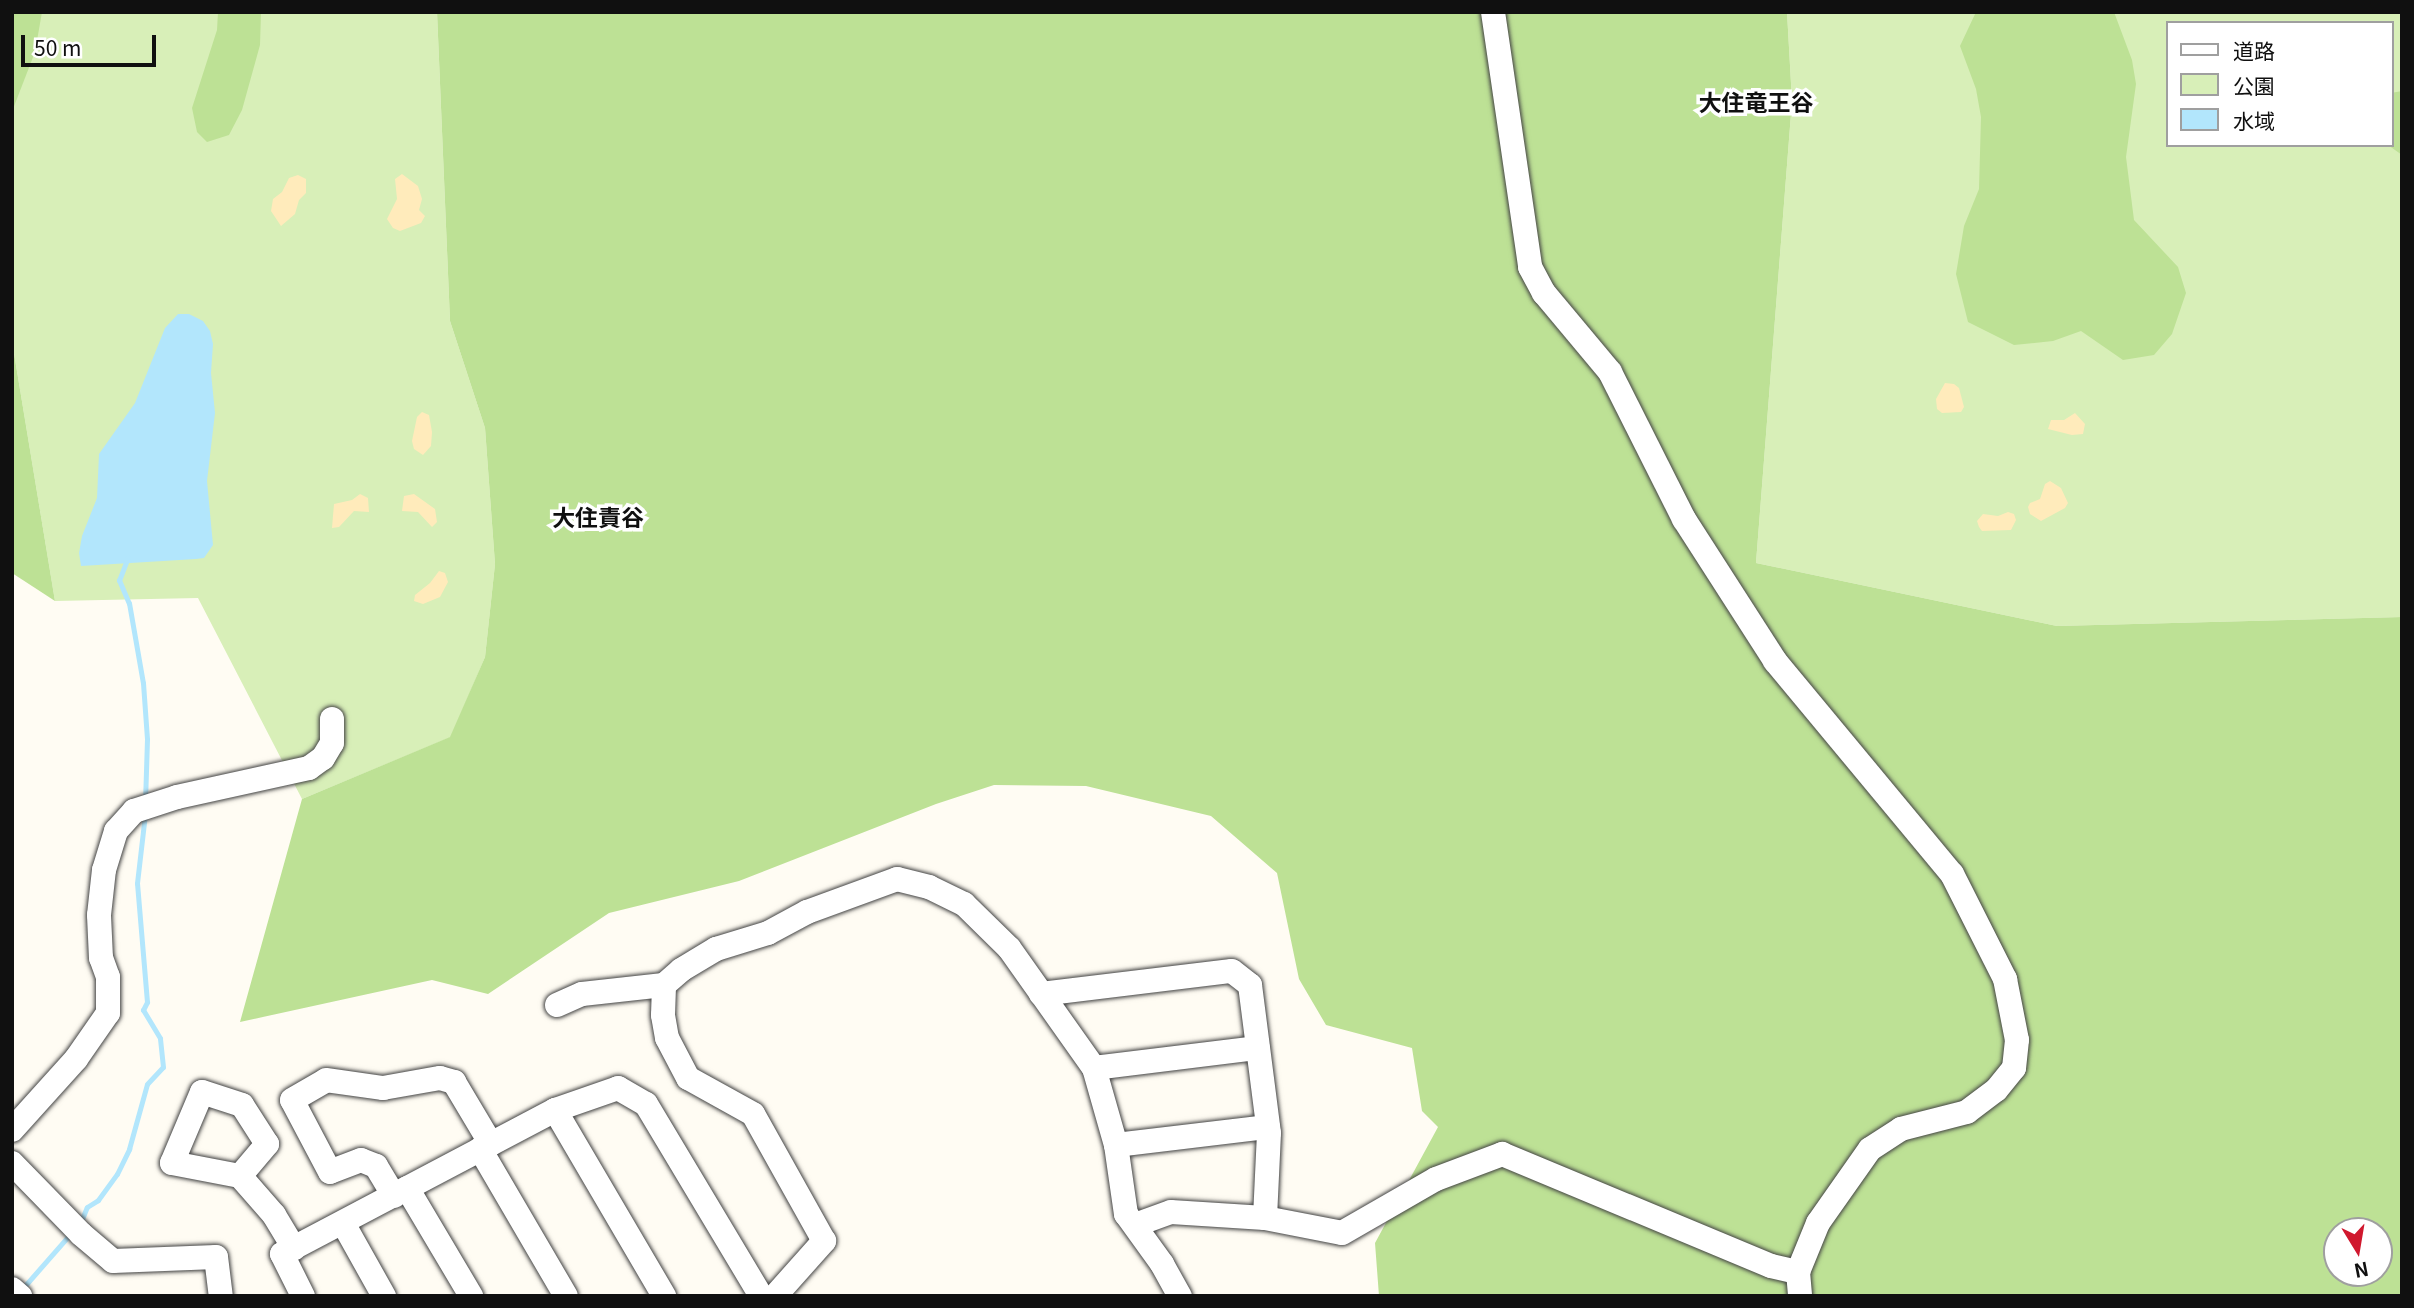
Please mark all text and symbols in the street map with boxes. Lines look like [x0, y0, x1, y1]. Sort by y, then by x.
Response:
scale bar [24, 21, 159, 65]
legend [2166, 21, 2393, 147]
text: 50 m [34, 32, 81, 62]
text: 道路 [2233, 35, 2275, 65]
text: 公園 [2233, 70, 2275, 100]
district label: 大住竜王谷 [1699, 87, 1813, 115]
text: 水域 [2233, 105, 2275, 135]
district label: 大住責谷 [552, 502, 644, 530]
north arrow [2323, 1217, 2393, 1287]
text: N [2352, 1257, 2371, 1286]

